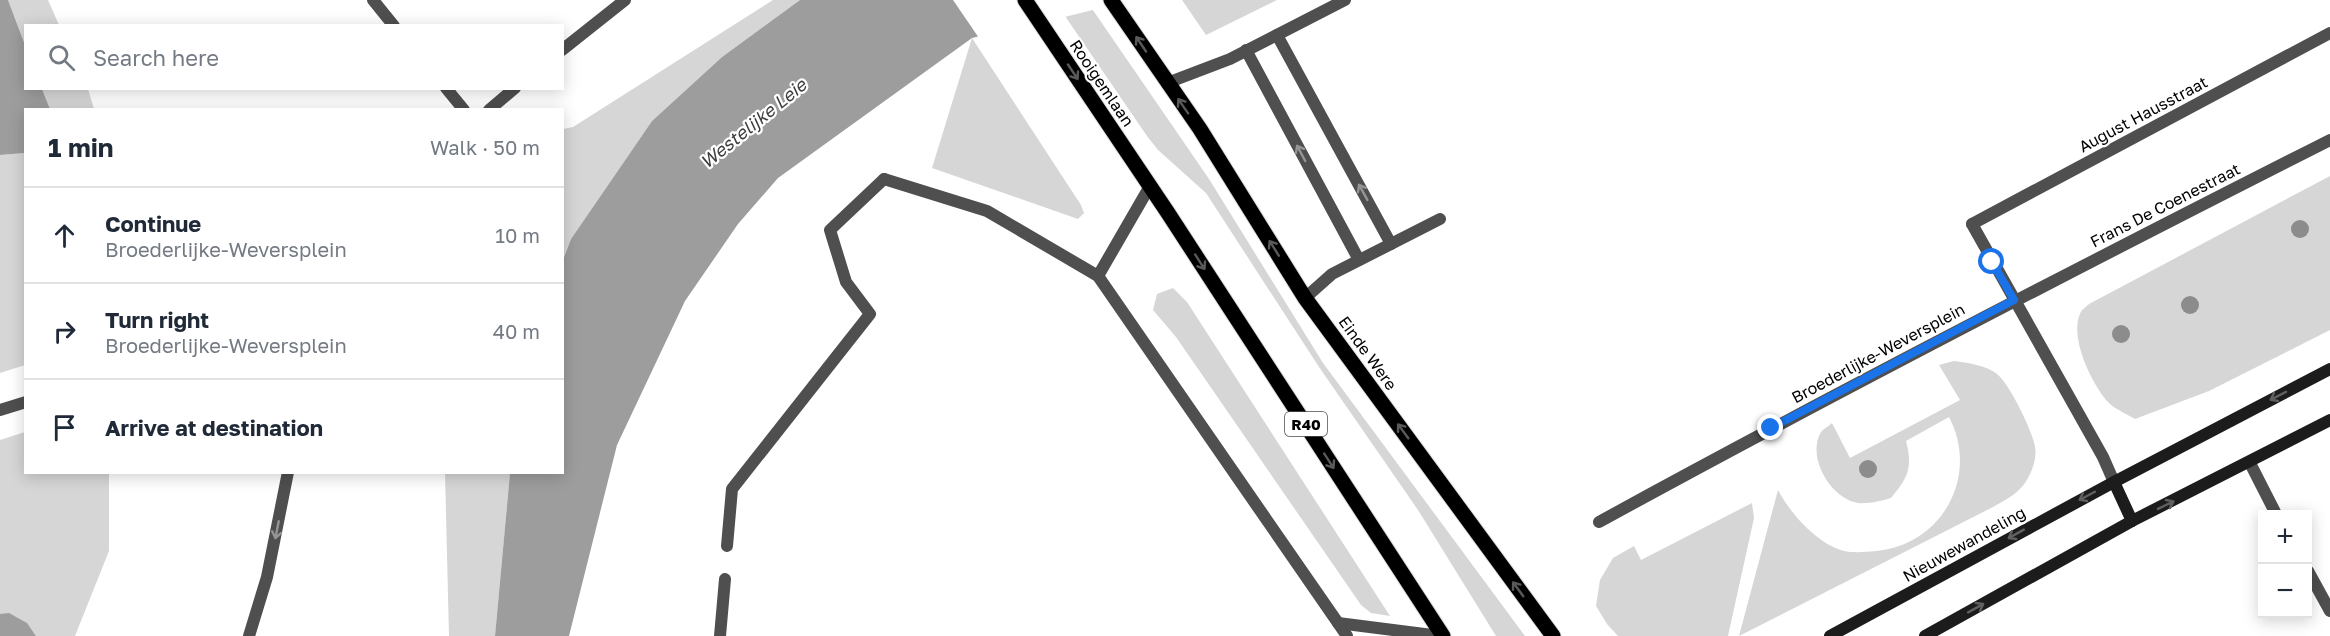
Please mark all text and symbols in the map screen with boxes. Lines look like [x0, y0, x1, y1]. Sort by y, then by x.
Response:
search box [24, 24, 564, 90]
street label: Rooigemlaan [1066, 36, 1138, 130]
one-way arrow [1135, 37, 1147, 53]
icon: search [45, 41, 78, 74]
text: Search here [93, 44, 219, 71]
one-way arrow [1067, 63, 1079, 79]
street label: August Hausstraat [2075, 72, 2211, 156]
water label: Westelijke Leie [696, 73, 812, 172]
one-way arrow [1177, 98, 1189, 115]
text: 1 min [48, 132, 114, 163]
text: Walk · 50 m [430, 135, 540, 159]
one-way arrow [1295, 145, 1307, 162]
street label: Frans De Coenestraat [2087, 158, 2243, 252]
one-way arrow [1357, 184, 1368, 202]
text: Continue [105, 210, 201, 237]
icon: ahead [48, 219, 81, 252]
text: 10 m [495, 223, 540, 247]
text: Broederlijke-Weversplein [105, 237, 347, 261]
one-way arrow [1268, 240, 1280, 257]
route start [1978, 248, 2004, 274]
one-way arrow [1194, 253, 1206, 270]
street label: Broederlijke-Weversplein [1788, 299, 1968, 407]
text: Turn right [105, 306, 209, 333]
street label: Einde Were [1335, 312, 1401, 394]
icon: right [48, 315, 81, 348]
text: 40 m [493, 319, 540, 343]
text: Broederlijke-Weversplein [105, 333, 347, 357]
one-way arrow [2270, 390, 2287, 402]
icon: arrive [48, 411, 81, 444]
road number: R40 [1285, 412, 1327, 436]
text: Arrive at destination [105, 414, 323, 441]
route end [1757, 414, 1783, 440]
one-way arrow [1397, 424, 1409, 440]
one-way arrow [1323, 452, 1335, 468]
one-way arrow [2079, 490, 2096, 502]
one-way arrow [2156, 499, 2174, 510]
street label: Nieuwewandeling [1899, 502, 2029, 586]
map controls [2258, 510, 2312, 618]
button: + [2258, 510, 2312, 564]
one-way arrow [271, 520, 282, 539]
one-way arrow [2008, 529, 2026, 540]
button: − [2258, 564, 2312, 618]
one-way arrow [1512, 581, 1524, 597]
one-way arrow [1967, 602, 1984, 614]

